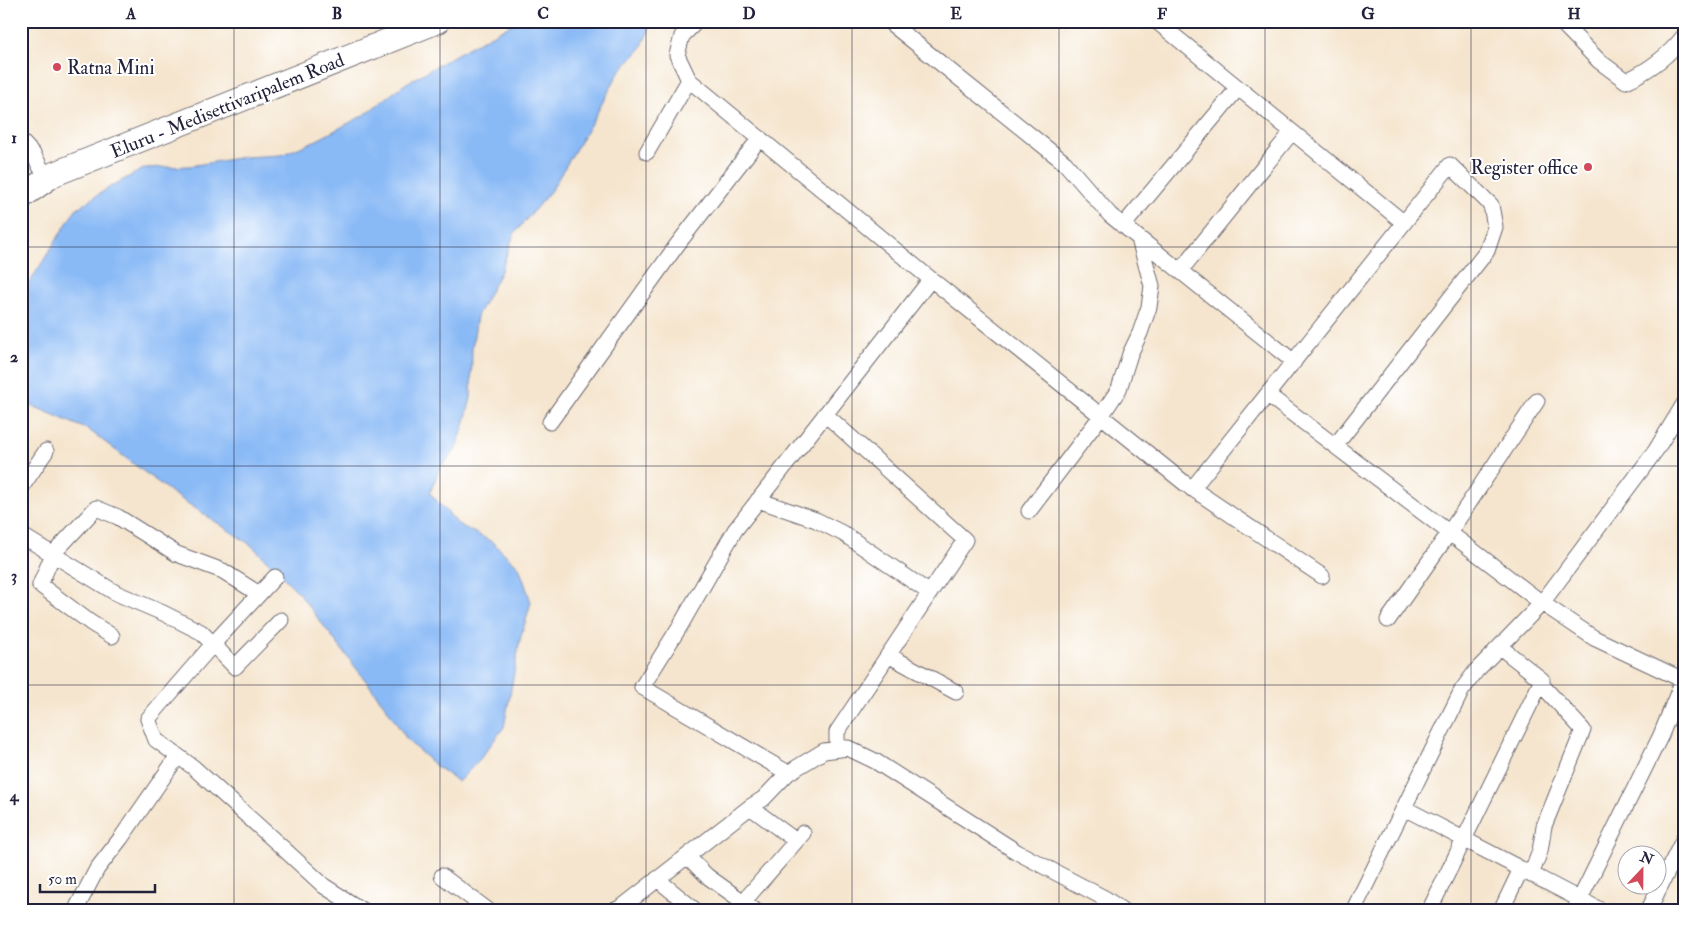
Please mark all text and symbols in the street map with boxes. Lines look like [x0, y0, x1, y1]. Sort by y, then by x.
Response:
text: A [125, 4, 137, 24]
text: B [332, 4, 342, 24]
text: C [537, 4, 549, 24]
text: D [742, 4, 756, 24]
text: E [950, 4, 962, 24]
text: F [1157, 4, 1167, 24]
text: G [1361, 4, 1375, 24]
text: H [1567, 4, 1581, 24]
street label: Eluru - Medisettivaripalem Road [107, 48, 349, 165]
place label: Ratna Mini [67, 56, 154, 80]
marker: Ratna Mini [51, 61, 63, 73]
text: 1 [11, 128, 17, 148]
place label: Register office [1470, 156, 1578, 180]
marker: Register office [1582, 161, 1594, 173]
text: 2 [10, 347, 18, 367]
text: 3 [11, 566, 17, 586]
text: 4 [9, 786, 20, 806]
north arrow [1618, 844, 1668, 894]
text: N [1637, 848, 1656, 869]
scale bar [40, 862, 155, 894]
text: 50 m [48, 870, 77, 889]

